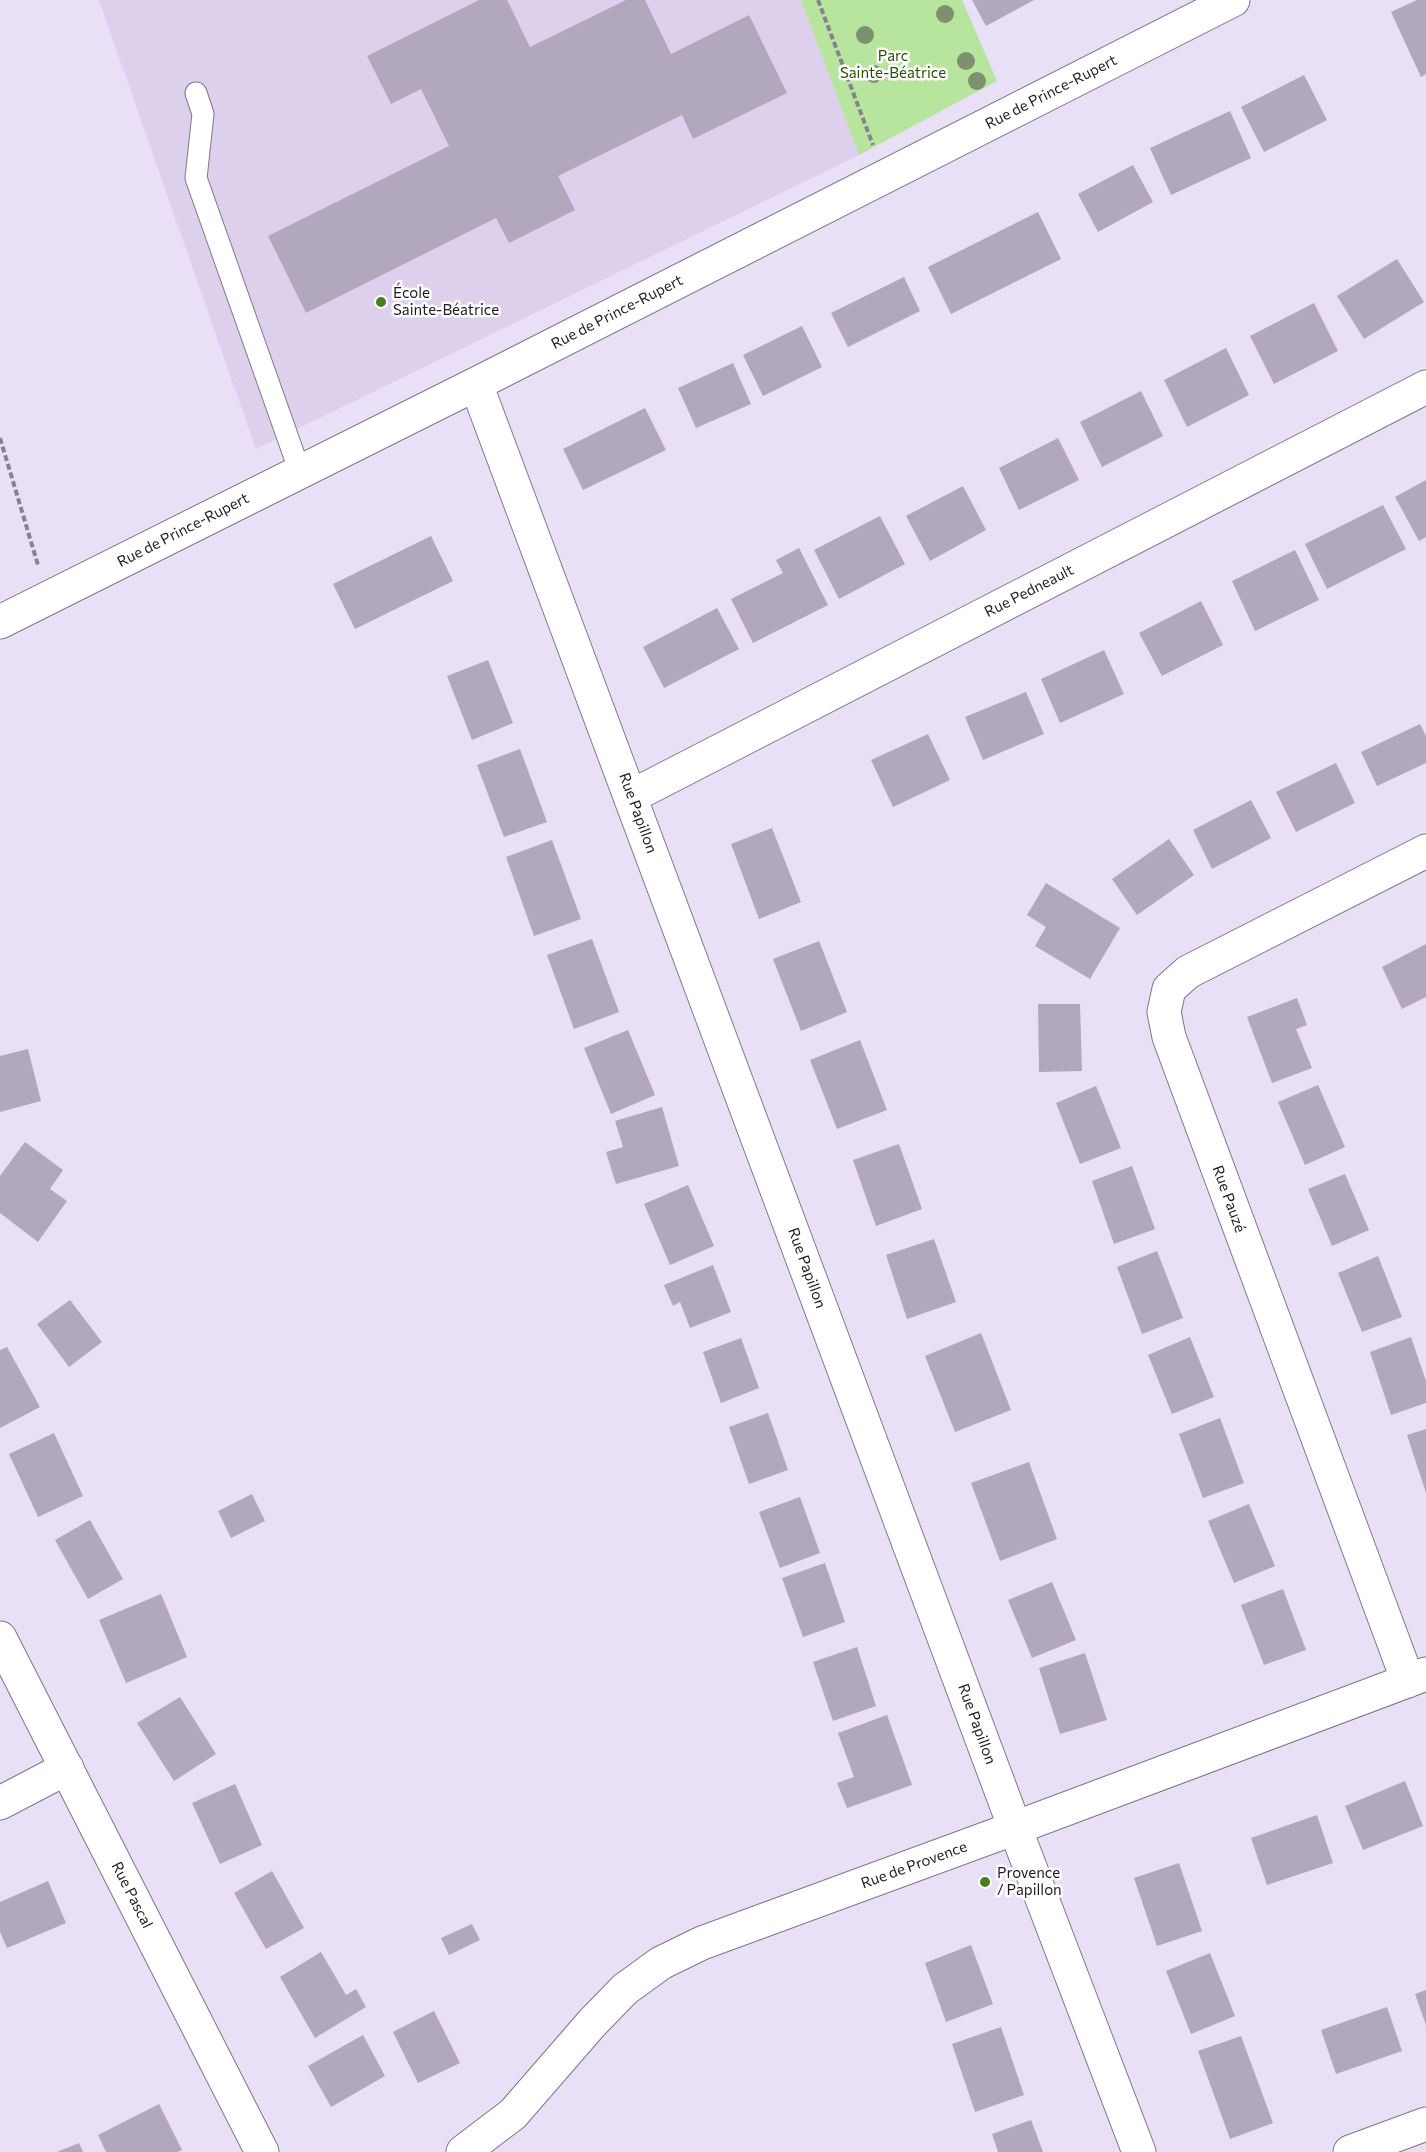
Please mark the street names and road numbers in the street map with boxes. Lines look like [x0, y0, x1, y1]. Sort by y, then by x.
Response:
street label: Rue de Prince-Rupert [982, 51, 1120, 133]
street label: Rue de Prince-Rupert [548, 271, 686, 353]
street label: Rue de Prince-Rupert [114, 489, 252, 571]
street label: Rue Pedneault [981, 561, 1077, 621]
street label: Rue Papillon [615, 770, 661, 856]
street label: Rue Pauzé [1209, 1163, 1249, 1235]
street label: Rue Papillon [784, 1225, 830, 1311]
street label: Rue Papillon [954, 1681, 1000, 1767]
street label: Rue de Provence [858, 1837, 970, 1893]
street label: Rue Pascal [108, 1859, 156, 1931]

